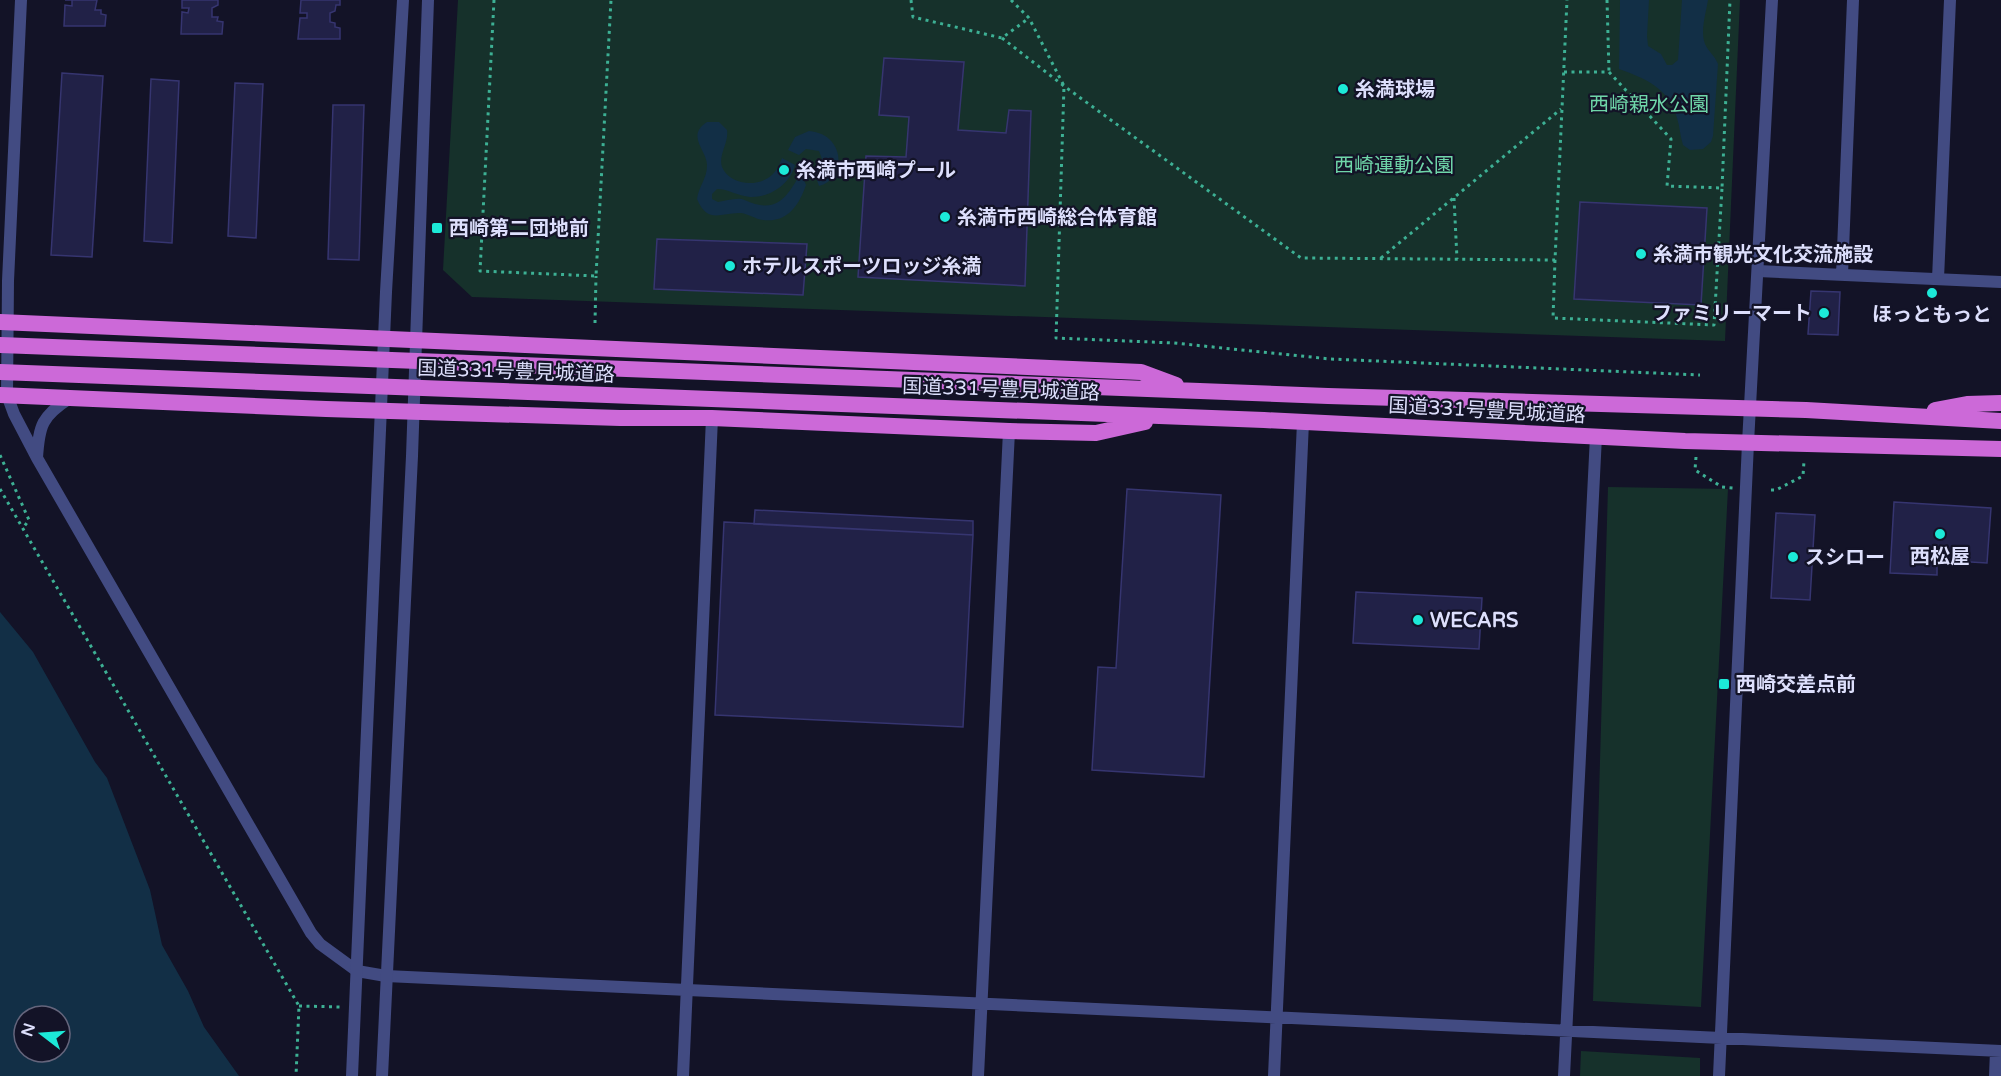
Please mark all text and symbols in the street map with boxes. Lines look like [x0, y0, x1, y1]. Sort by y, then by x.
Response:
place label: 糸満球場 [1355, 78, 1435, 102]
marker: 糸満球場 [1336, 82, 1350, 96]
park label: 西崎親水公園 [1589, 93, 1709, 117]
park label: 西崎運動公園 [1334, 154, 1454, 178]
place label: 糸満市西崎プール [796, 159, 956, 183]
marker: 糸満市西崎プール [777, 163, 791, 177]
place label: 糸満市西崎総合体育館 [957, 206, 1157, 230]
marker: 糸満市西崎総合体育館 [938, 210, 952, 224]
place label: 西崎第二団地前 [449, 217, 589, 241]
marker: 西崎第二団地前 [430, 221, 444, 235]
place label: 糸満市観光文化交流施設 [1653, 243, 1873, 267]
marker: 糸満市観光文化交流施設 [1634, 247, 1648, 261]
place label: ホテルスポーツロッジ糸満 [742, 255, 982, 279]
marker: ホテルスポーツロッジ糸満 [723, 259, 737, 273]
marker: ほっともっと [1925, 286, 1939, 300]
place label: ファミリーマート [1652, 302, 1812, 326]
place label: ほっともっと [1872, 303, 1992, 327]
marker: ファミリーマート [1817, 306, 1831, 320]
street label: 国道331号豊見城道路 [417, 357, 615, 387]
street label: 国道331号豊見城道路 [902, 375, 1100, 405]
street label: 国道331号豊見城道路 [1388, 394, 1586, 428]
marker: 西松屋 [1933, 527, 1947, 541]
place label: 西松屋 [1910, 545, 1970, 569]
place label: スシロー [1805, 546, 1885, 570]
marker: スシロー [1786, 550, 1800, 564]
place label: WECARS [1430, 609, 1518, 633]
marker: WECARS [1411, 613, 1425, 627]
place label: 西崎交差点前 [1736, 673, 1856, 697]
marker: 西崎交差点前 [1717, 677, 1731, 691]
north arrow [12, 1004, 72, 1064]
text: N [17, 1021, 40, 1039]

